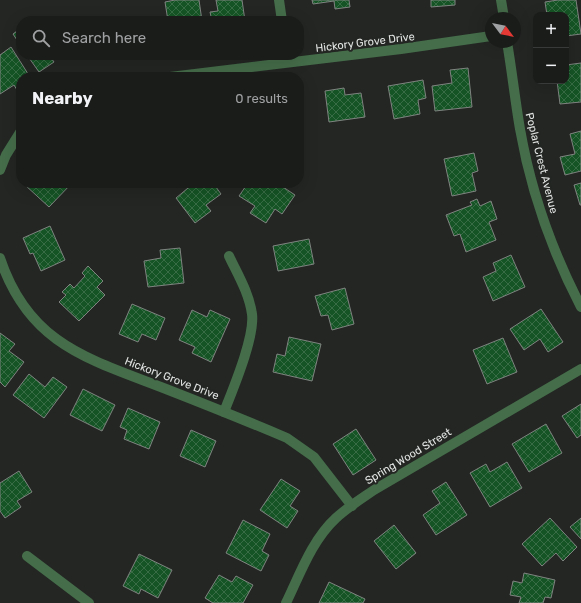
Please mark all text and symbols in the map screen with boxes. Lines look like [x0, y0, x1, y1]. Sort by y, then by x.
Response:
north arrow [485, 12, 521, 48]
map controls [533, 12, 569, 84]
button: + [533, 12, 569, 48]
search box [16, 16, 304, 60]
icon: search [30, 27, 52, 49]
text: Search here [62, 29, 146, 47]
street label: Hickory Grove Drive [315, 30, 415, 55]
button: − [533, 48, 569, 84]
text: Nearby [32, 88, 93, 108]
text: 0 results [235, 91, 288, 106]
street label: Poplar Crest Avenue [523, 111, 560, 215]
street label: Hickory Grove Drive [123, 355, 221, 402]
street label: Spring Wood Street [363, 425, 454, 487]

